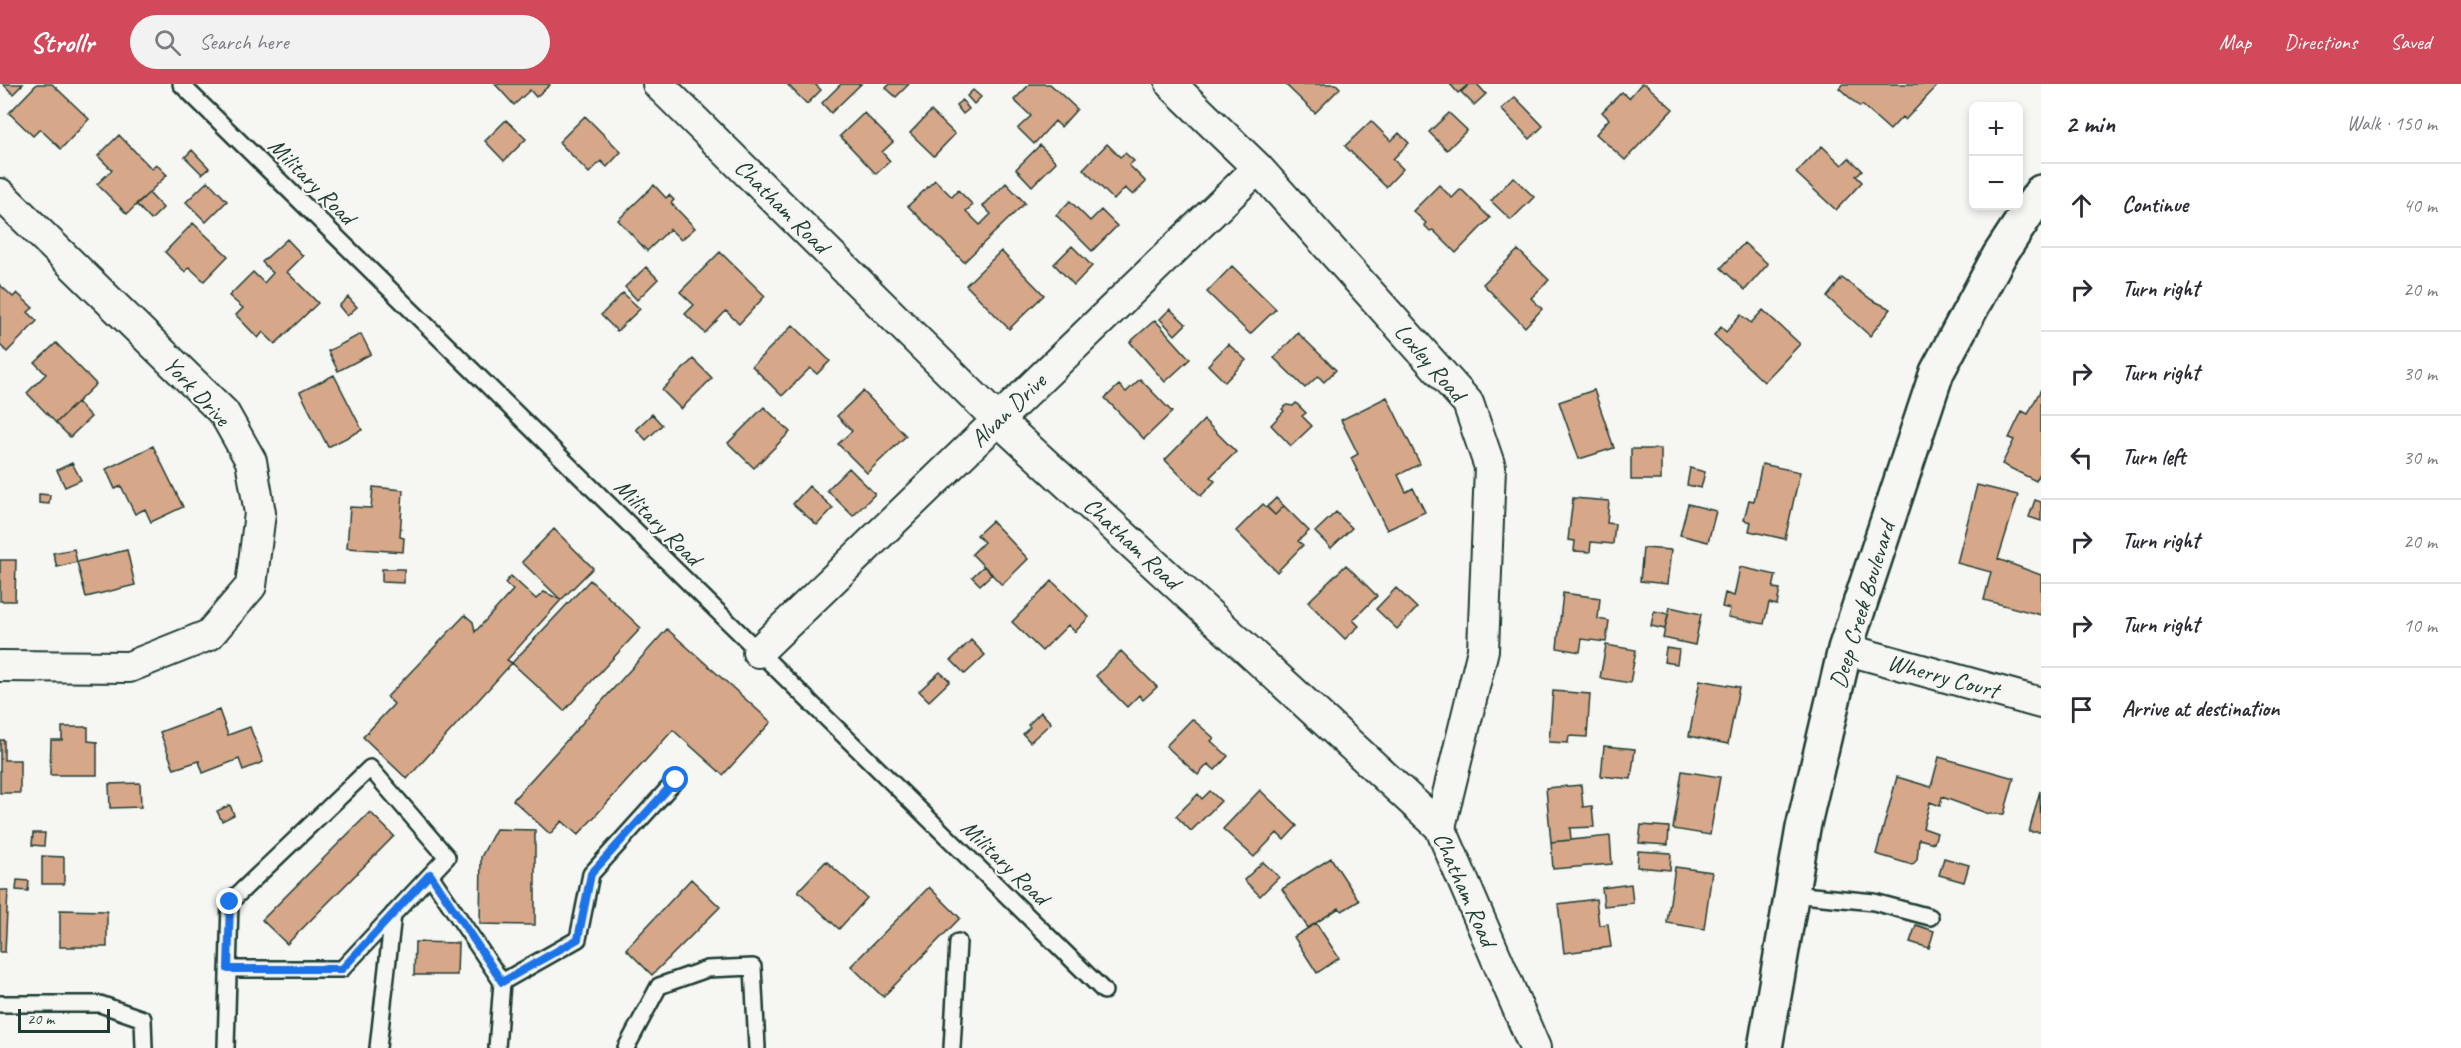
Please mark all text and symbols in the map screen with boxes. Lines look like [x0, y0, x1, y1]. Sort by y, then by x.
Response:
search box [130, 15, 550, 69]
text: Strollr [30, 25, 94, 60]
icon: search [151, 26, 184, 59]
text: Search here [199, 28, 289, 56]
text: Map [2219, 29, 2251, 55]
text: Directions [2284, 29, 2357, 55]
text: Saved [2390, 29, 2431, 55]
map controls [1969, 102, 2023, 210]
button: + [1969, 102, 2023, 156]
text: 2 min [2065, 107, 2115, 140]
text: Walk · 150 m [2347, 111, 2437, 136]
street label: Military Road [262, 131, 364, 233]
street label: Chatham Road [728, 152, 838, 262]
button: − [1969, 156, 2023, 210]
icon: ahead [2065, 189, 2098, 222]
text: Continue [2122, 191, 2188, 219]
text: 40 m [2403, 193, 2437, 218]
icon: right [2065, 273, 2098, 306]
text: Turn right [2122, 275, 2199, 303]
text: 20 m [2403, 277, 2437, 302]
street label: Loxley Road [1388, 317, 1474, 410]
street label: York Drive [157, 350, 238, 434]
icon: right [2065, 357, 2098, 390]
text: Turn right [2122, 359, 2199, 387]
text: 30 m [2403, 361, 2437, 386]
street label: Alvan Drive [964, 365, 1054, 453]
icon: left [2065, 441, 2098, 474]
text: Turn left [2122, 443, 2186, 471]
text: 30 m [2403, 445, 2437, 470]
street label: Military Road [608, 472, 710, 574]
street label: Chatham Road [1077, 491, 1189, 598]
street label: Deep Creek Boulevard [1822, 515, 1903, 692]
icon: right [2065, 525, 2098, 558]
text: Turn right [2122, 527, 2199, 555]
text: 20 m [2403, 529, 2437, 554]
icon: right [2065, 609, 2098, 642]
text: Turn right [2122, 611, 2199, 639]
text: 10 m [2403, 613, 2437, 638]
street label: Wherry Court [1884, 647, 2005, 706]
icon: arrive [2065, 693, 2098, 726]
text: Arrive at destination [2122, 695, 2279, 723]
route start [662, 766, 688, 792]
street label: Military Road [955, 813, 1058, 914]
street label: Chatham Road [1427, 827, 1505, 954]
route end [216, 888, 242, 914]
scale bar [18, 1006, 110, 1034]
text: 20 m [27, 1009, 54, 1029]

